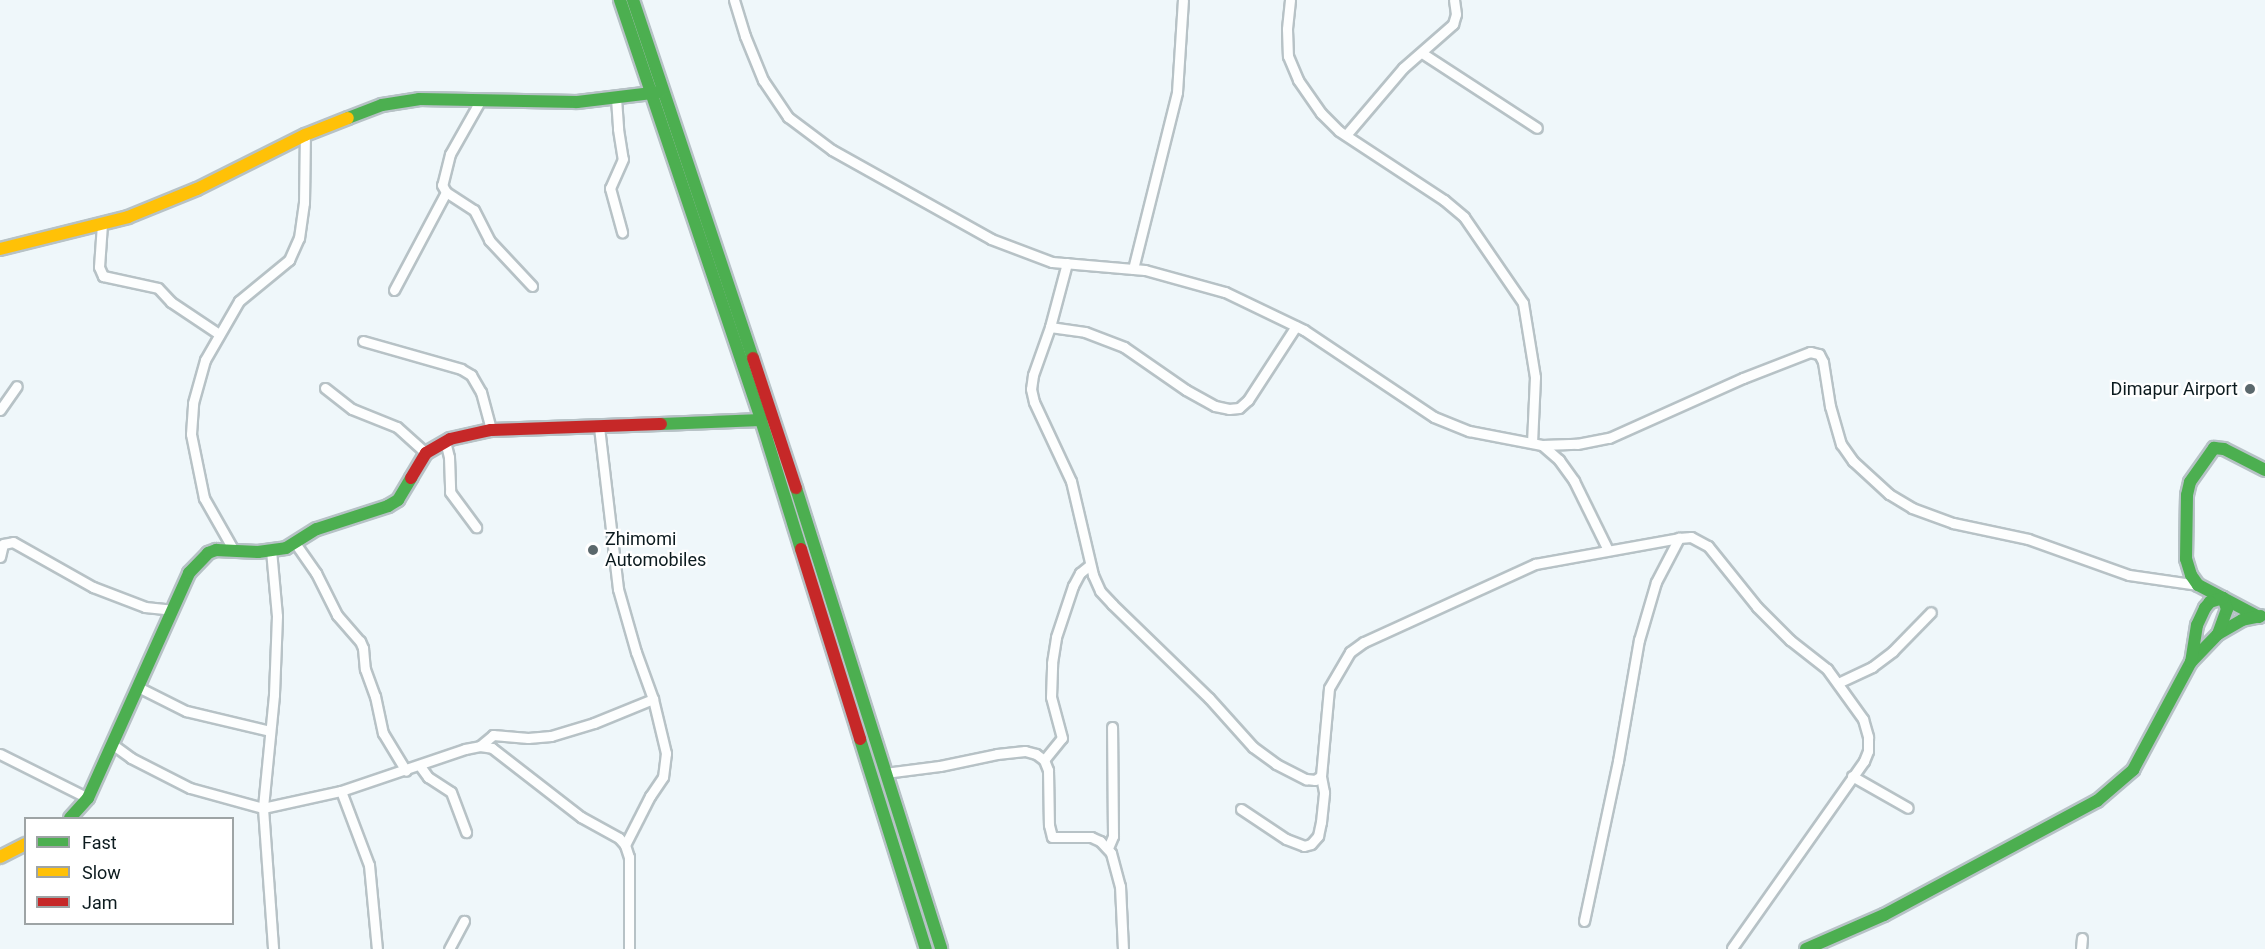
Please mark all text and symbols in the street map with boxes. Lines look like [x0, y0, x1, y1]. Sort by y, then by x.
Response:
place label: Dimapur Airport [2111, 378, 2238, 400]
marker: Dimapur Airport [2243, 382, 2257, 396]
place label: Zhimomi Automobiles [605, 529, 706, 572]
marker: Zhimomi Automobiles [586, 543, 600, 557]
legend [24, 817, 234, 925]
text: Fast [82, 832, 117, 853]
text: Slow [82, 862, 121, 883]
text: Jam [82, 892, 118, 913]

